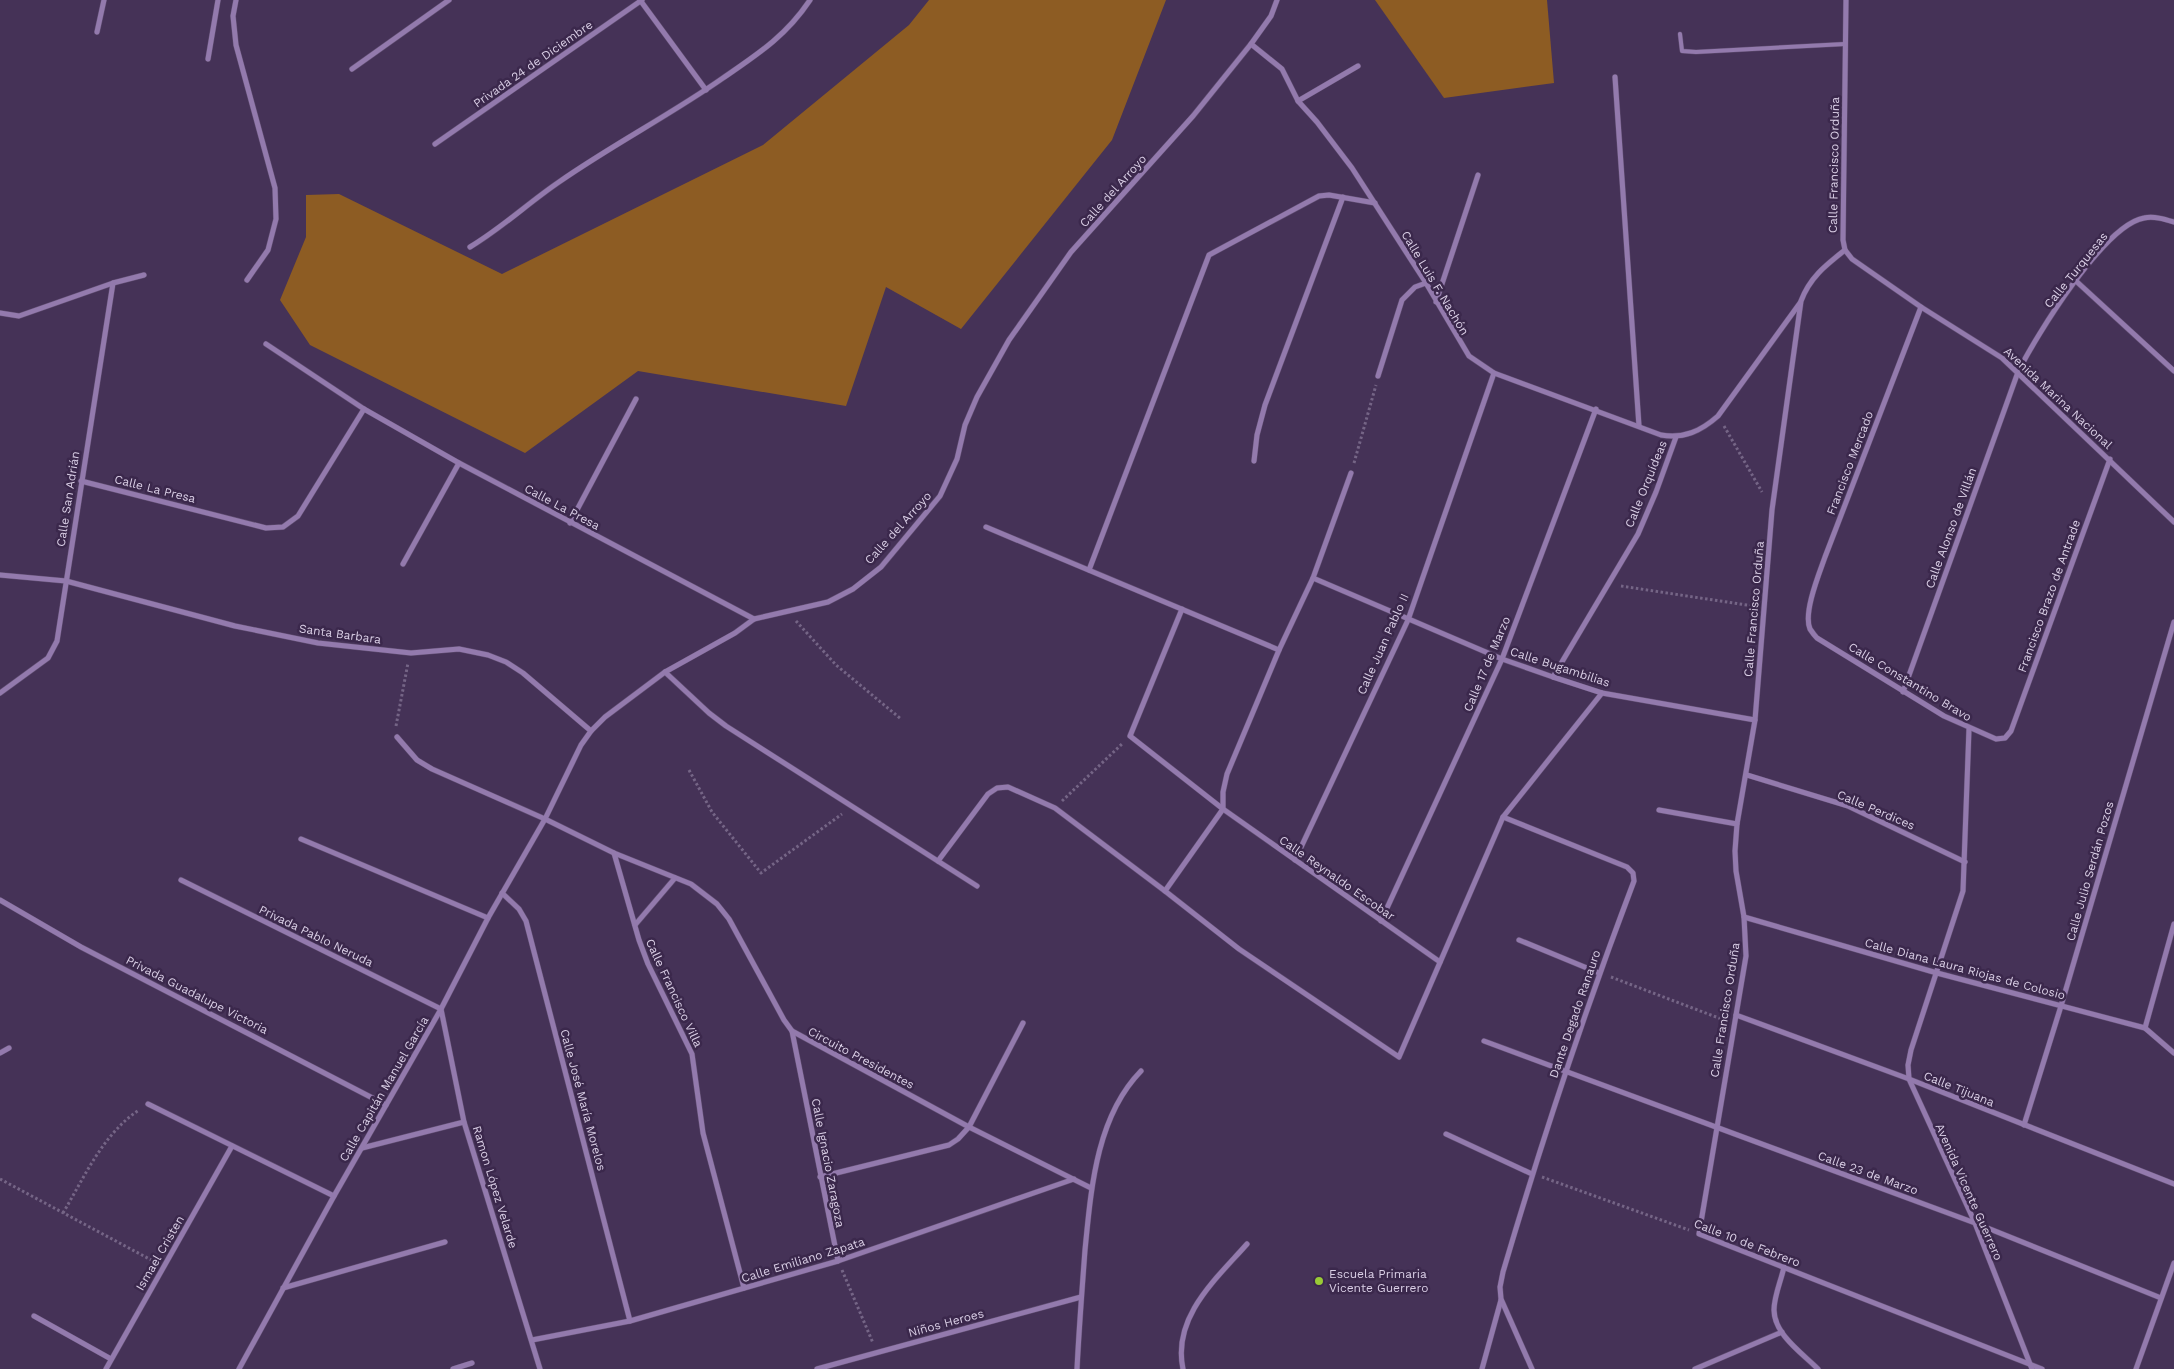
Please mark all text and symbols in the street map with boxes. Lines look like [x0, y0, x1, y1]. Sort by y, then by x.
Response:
street label: Privada 24 de Diciembre [471, 17, 595, 111]
street label: Calle Francisco Orduña [1826, 97, 1842, 233]
street label: Calle del Arroyo [1077, 152, 1149, 230]
street label: Calle Luis F. Nachón [1398, 228, 1472, 338]
street label: Calle Turquesas [2041, 229, 2111, 311]
street label: Avenida Marina Nacional [2001, 344, 2115, 452]
street label: Francisco Mercado [1824, 409, 1876, 517]
street label: Calle Orquídeas [1622, 438, 1670, 530]
street label: Calle San Adrián [54, 450, 82, 548]
street label: Calle Alonso de Villán [1923, 466, 1979, 590]
street label: Calle La Presa [113, 472, 197, 506]
street label: Calle La Presa [522, 481, 602, 533]
street label: Calle del Arroyo [862, 489, 934, 567]
street label: Francisco Brazo de Antrade [2015, 518, 2083, 674]
street label: Calle Francisco Orduña [1741, 540, 1767, 677]
street label: Calle Juan Pablo II [1354, 591, 1412, 697]
street label: Calle 17 de Marzo [1461, 614, 1513, 714]
street label: Santa Barbara [298, 621, 382, 647]
street label: Calle Constantino Bravo [1846, 640, 1974, 724]
street label: Calle Bugambilias [1508, 644, 1612, 690]
street label: Calle Perdices [1835, 787, 1917, 833]
street label: Calle Julio Serdán Pozos [2063, 800, 2117, 942]
street label: Calle Reynaldo Escobar [1277, 833, 1398, 923]
street label: Privada Pablo Neruda [257, 902, 376, 970]
street label: Calle Diana Laura Riojas de Colosio [1863, 935, 2067, 1003]
street label: Calle Francisco Villa [643, 937, 705, 1050]
street label: Calle Francisco Orduña [1707, 941, 1743, 1078]
street label: Dante Degado Ranauro [1546, 948, 1604, 1080]
street label: Privada Guadalupe Victoria [124, 953, 271, 1037]
street label: Calle Capitán Manuel García [337, 1014, 432, 1164]
street label: Circuito Presidentes [805, 1024, 917, 1092]
street label: Calle José María Morelos [557, 1028, 609, 1172]
street label: Calle Tijuana [1922, 1068, 1997, 1110]
street label: Calle Ignacio Zaragoza [809, 1097, 847, 1229]
street label: Avenida Vicente Guerrero [1932, 1121, 2006, 1263]
street label: Ramon López Velarde [470, 1124, 520, 1250]
street label: Calle 23 de Marzo [1816, 1148, 1920, 1198]
street label: Ismael Cristen [133, 1213, 187, 1293]
street label: Calle 10 de Febrero [1692, 1216, 1802, 1270]
street label: Calle Emiliano Zapata [740, 1234, 867, 1285]
place label: Escuela Primaria Vicente Guerrero [1329, 1267, 1428, 1295]
marker: Escuela Primaria Vicente Guerrero [1313, 1275, 1325, 1287]
street label: Niños Heroes [907, 1306, 985, 1340]

